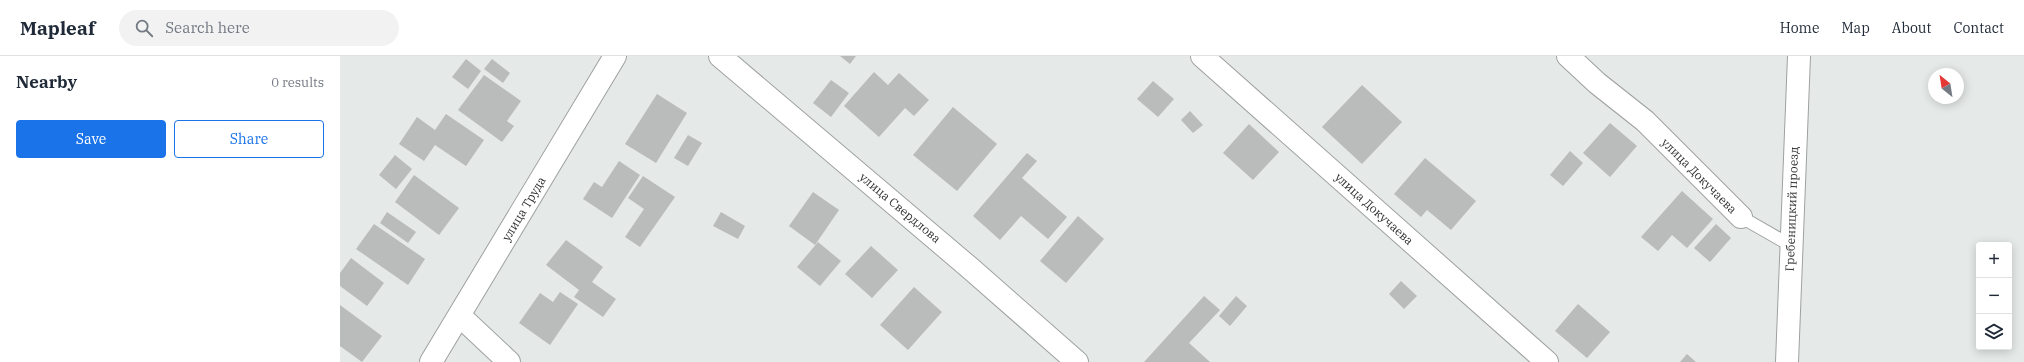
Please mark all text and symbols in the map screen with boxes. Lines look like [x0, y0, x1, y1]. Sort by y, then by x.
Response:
search box [119, 10, 399, 46]
text: Mapleaf [20, 16, 95, 40]
icon: search [133, 17, 155, 39]
text: Search here [165, 18, 250, 37]
text: Home [1780, 19, 1819, 37]
text: Map [1841, 19, 1870, 37]
text: About [1892, 19, 1931, 37]
text: Contact [1953, 19, 2004, 37]
north arrow [1928, 68, 1964, 104]
text: Nearby [16, 71, 77, 93]
text: 0 results [271, 74, 324, 91]
button: Save [16, 120, 166, 158]
button: Share [174, 120, 324, 158]
street label: улица Докучаева [1658, 135, 1741, 217]
street label: Гребеницкий проезд [1782, 146, 1801, 272]
street label: улица Свердлова [857, 169, 944, 246]
street label: улица Докучаева [1332, 169, 1417, 248]
street label: улица Труда [498, 173, 549, 244]
map controls [1976, 242, 2012, 350]
button: + [1976, 242, 2012, 278]
button: − [1976, 278, 2012, 314]
button: layers [1976, 314, 2012, 350]

